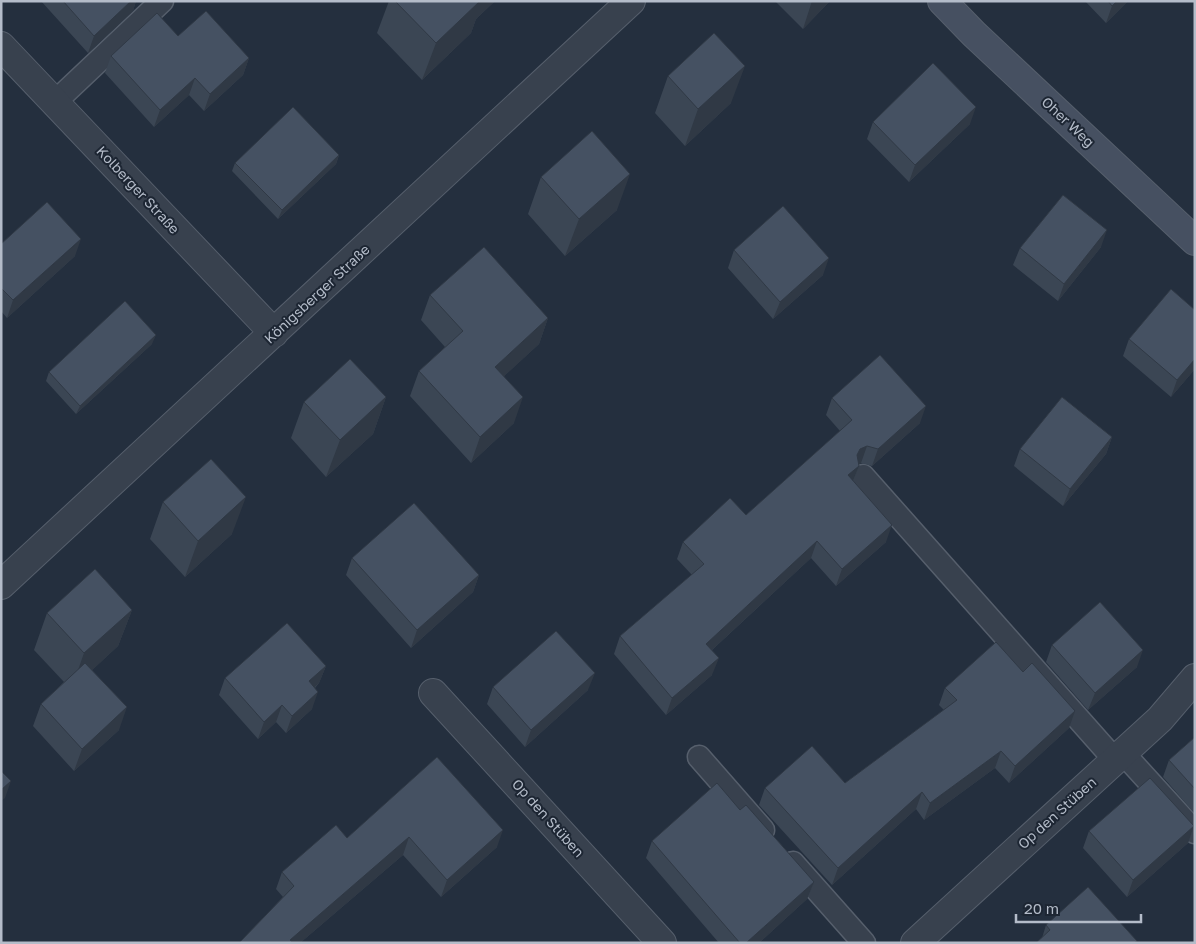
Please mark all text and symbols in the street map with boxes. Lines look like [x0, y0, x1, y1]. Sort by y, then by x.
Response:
street label: Oher Weg [1039, 93, 1098, 150]
street label: Kolberger Straße [93, 142, 183, 237]
street label: Königsberger Straße [261, 240, 373, 347]
street label: Op den Stüben [1014, 773, 1099, 852]
street label: Op den Stüben [509, 775, 588, 860]
scale bar [1016, 892, 1141, 924]
text: 20 m [1024, 899, 1059, 917]

